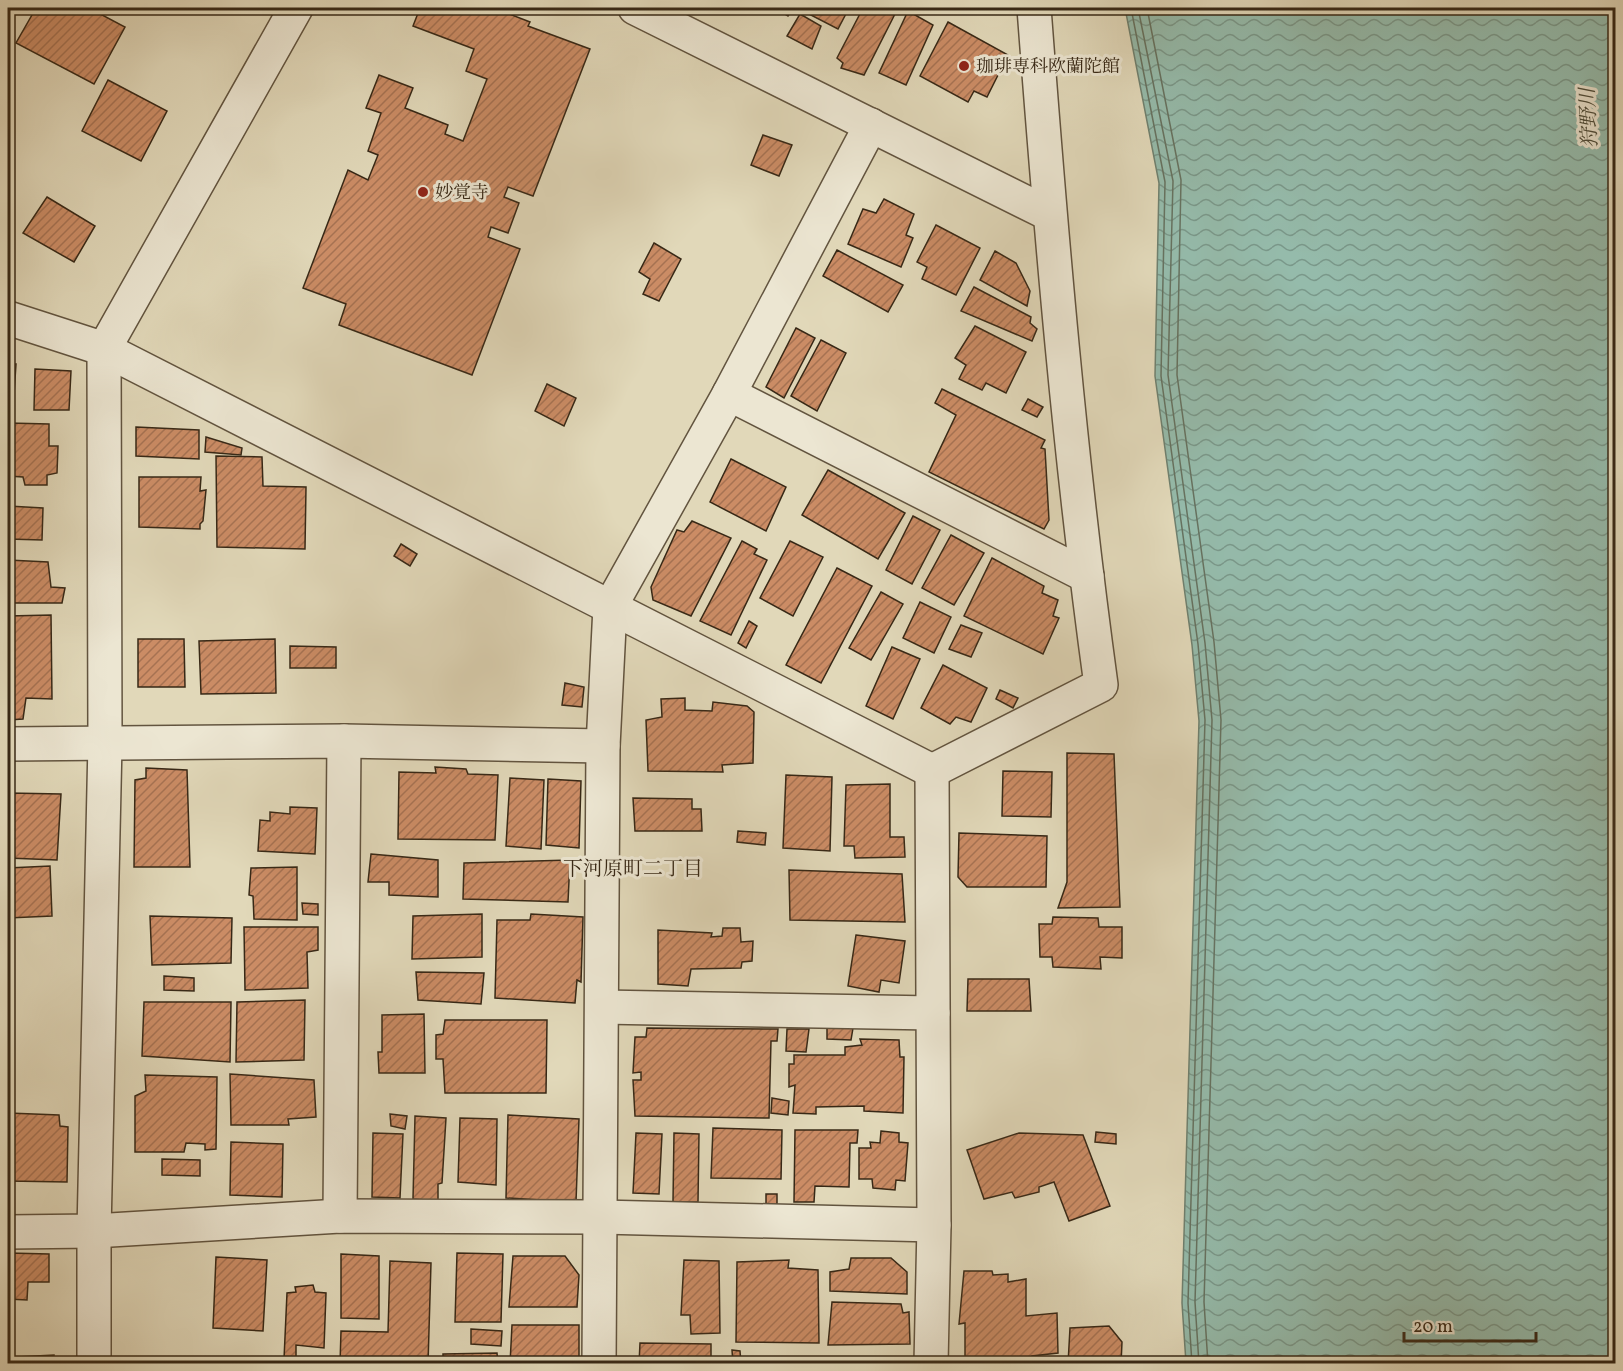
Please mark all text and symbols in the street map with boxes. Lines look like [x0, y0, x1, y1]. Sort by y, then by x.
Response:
place label: 珈琲専科欧蘭陀館 [976, 55, 1120, 80]
marker: 珈琲専科欧蘭陀館 [957, 59, 971, 73]
water label: 狩野川 [1574, 85, 1606, 149]
place label: 妙覚寺 [435, 181, 489, 206]
marker: 妙覚寺 [416, 185, 430, 199]
district label: 下河原町二丁目 [563, 856, 703, 884]
scale bar [1404, 1305, 1536, 1343]
text: 20 m [1413, 1315, 1453, 1340]

